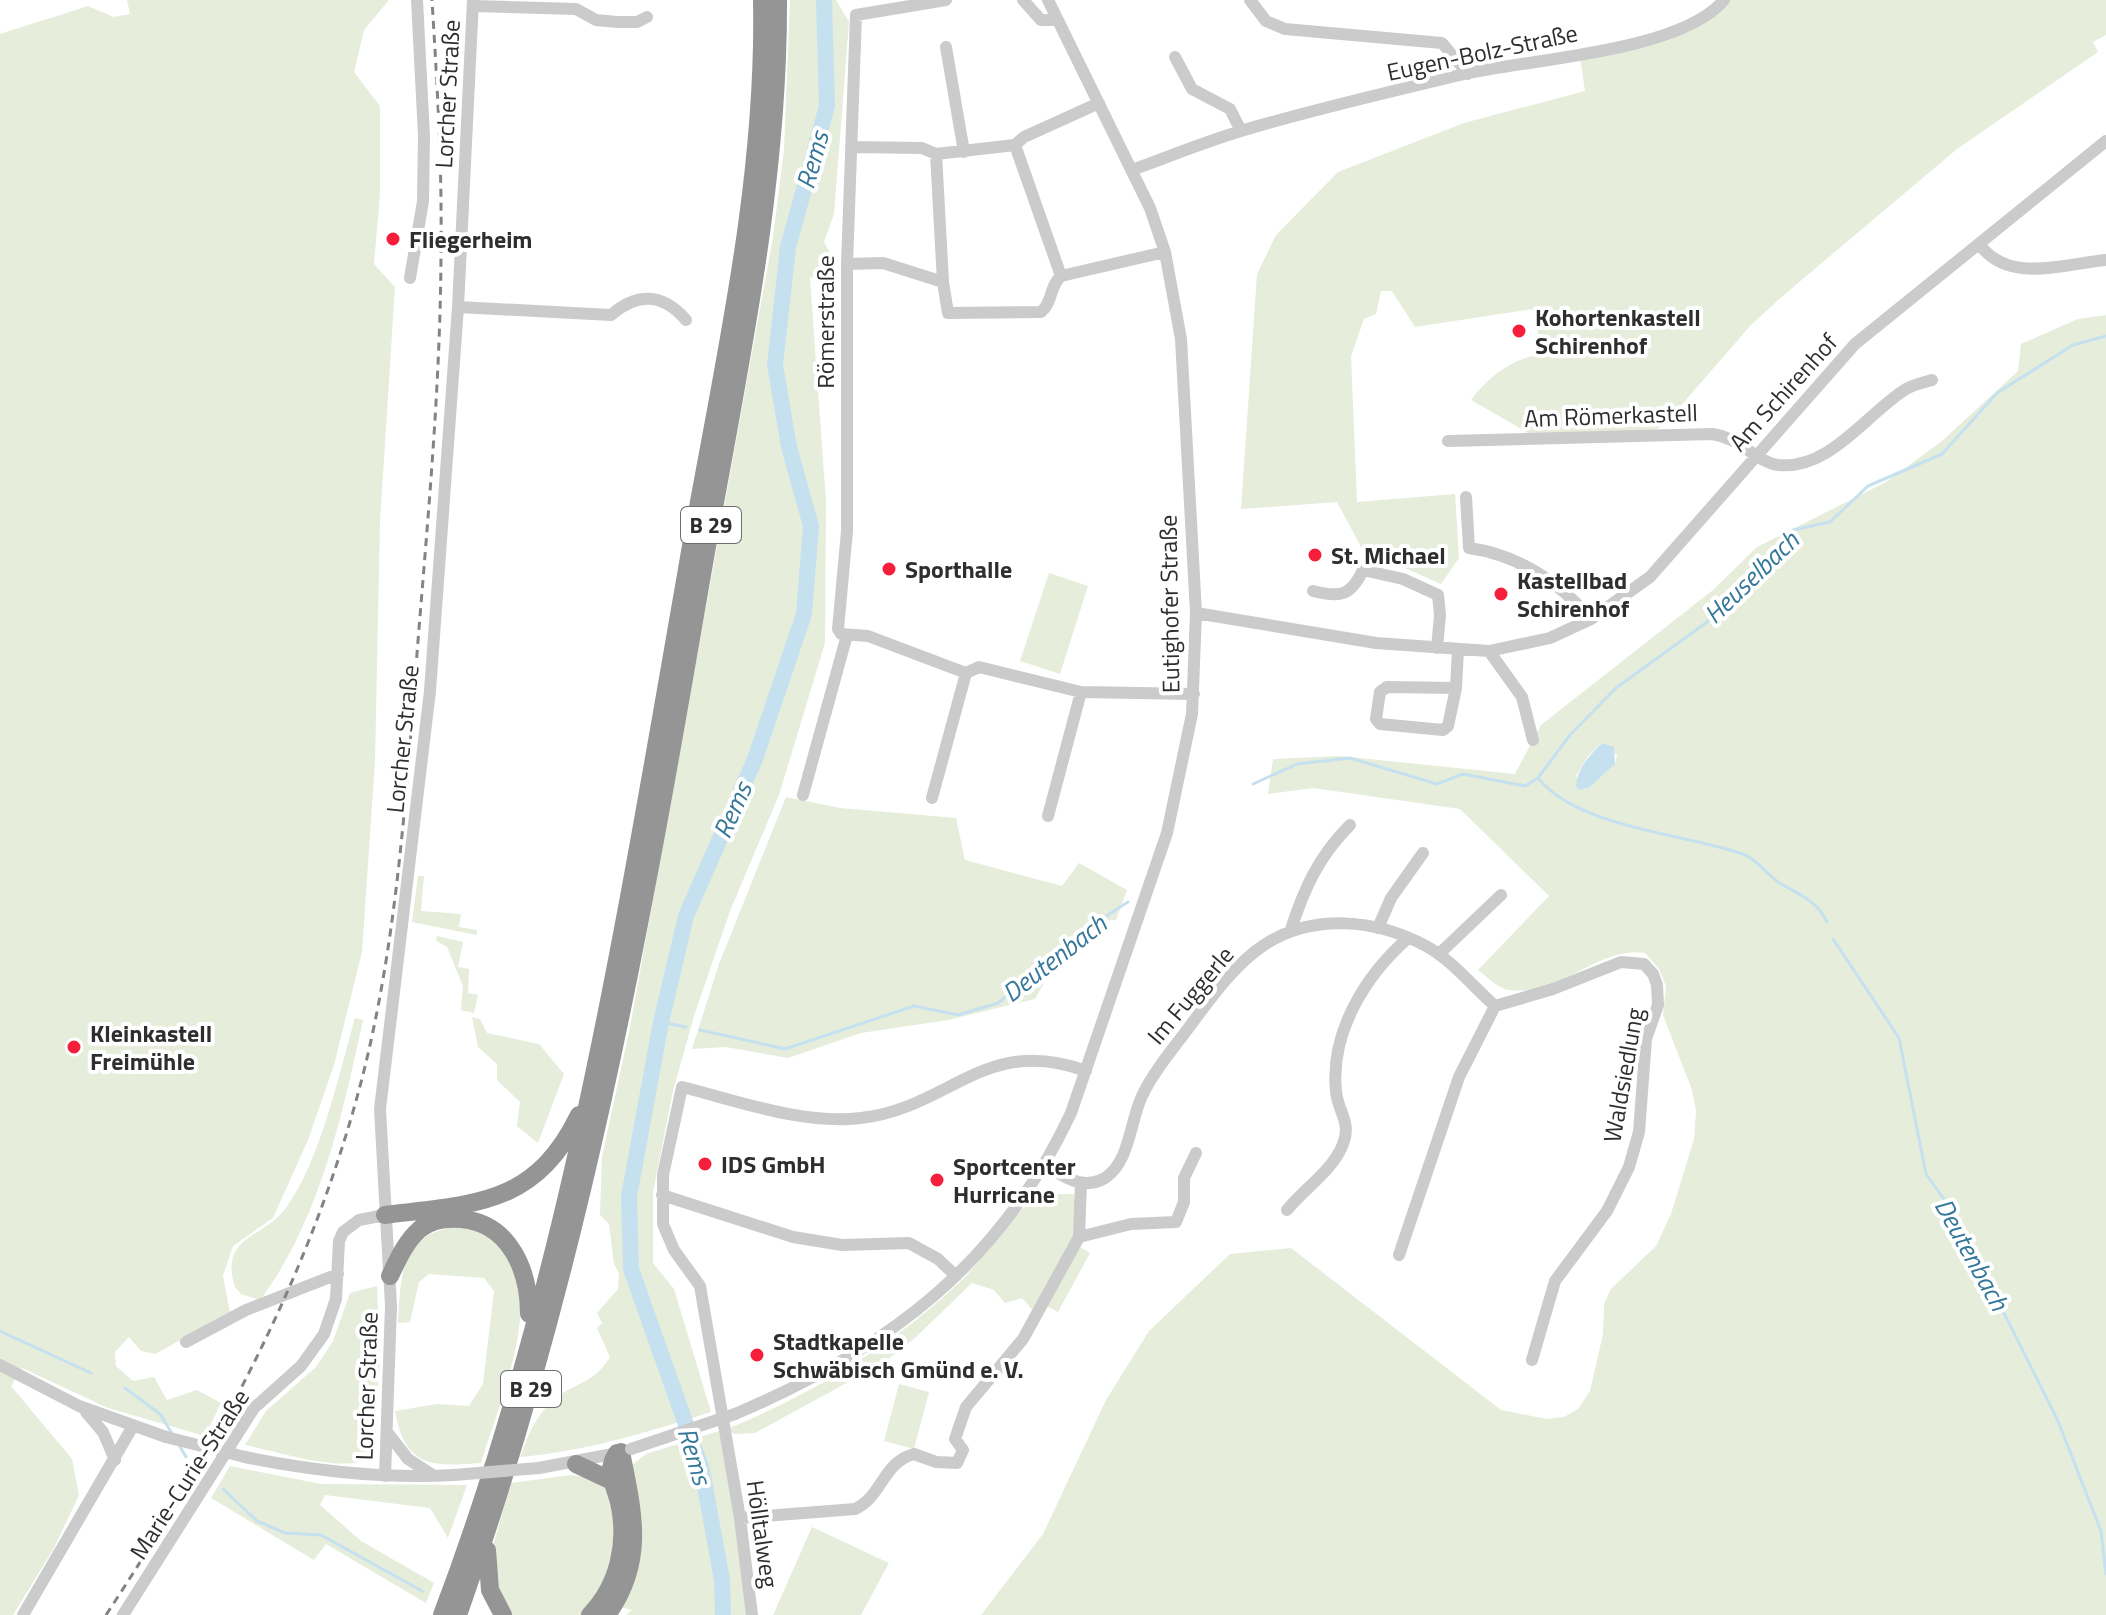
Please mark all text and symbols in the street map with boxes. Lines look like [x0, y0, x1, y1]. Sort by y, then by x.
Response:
street label: Eugen-Bolz-Straße [1383, 14, 1581, 90]
street label: Lorcher Straße [425, 19, 469, 169]
water label: Rems [785, 125, 839, 193]
place label: Fliegerheim [409, 221, 532, 257]
marker: Fliegerheim [384, 230, 402, 248]
street label: Römerstraße [807, 255, 843, 389]
place label: Kohortenkastell Schirenhof [1535, 299, 1701, 363]
marker: Kohortenkastell Schirenhof [1510, 322, 1528, 340]
street label: Am Schirenhof [1720, 325, 1846, 459]
street label: Am Römerkastell [1524, 394, 1698, 436]
road number: B 29 [681, 507, 741, 543]
street label: Eutighofer Straße [1149, 515, 1189, 693]
water label: Heuselbach [1695, 521, 1808, 632]
place label: St. Michael [1331, 537, 1446, 573]
marker: St. Michael [1306, 546, 1324, 564]
place label: Sporthalle [905, 551, 1012, 587]
marker: Sporthalle [880, 560, 898, 578]
place label: Kastellbad Schirenhof [1517, 562, 1630, 626]
marker: Kastellbad Schirenhof [1492, 585, 1510, 603]
street label: Lorcher Straße [376, 663, 428, 815]
water label: Rems [702, 774, 762, 844]
water label: Deutenbach [993, 904, 1115, 1011]
street label: Im Fuggerle [1138, 938, 1242, 1052]
street label: Waldsiedlung [1593, 1005, 1653, 1145]
place label: Kleinkastell Freimühle [90, 1015, 212, 1079]
marker: Kleinkastell Freimühle [65, 1038, 83, 1056]
place label: IDS GmbH [721, 1146, 826, 1182]
place label: Sportcenter Hurricane [953, 1148, 1076, 1212]
marker: IDS GmbH [696, 1155, 714, 1173]
marker: Sportcenter Hurricane [928, 1171, 946, 1189]
water label: Deutenbach [1925, 1191, 2019, 1318]
street label: Lorcher Straße [345, 1311, 387, 1461]
place label: Stadtkapelle Schwäbisch Gmünd e. V. [773, 1323, 1024, 1387]
marker: Stadtkapelle Schwäbisch Gmünd e. V. [748, 1346, 766, 1364]
road number: B 29 [501, 1371, 561, 1407]
street label: Marie-Curie-Straße [120, 1382, 258, 1566]
water label: Rems [668, 1423, 723, 1491]
street label: Hölltalweg [738, 1478, 788, 1590]

